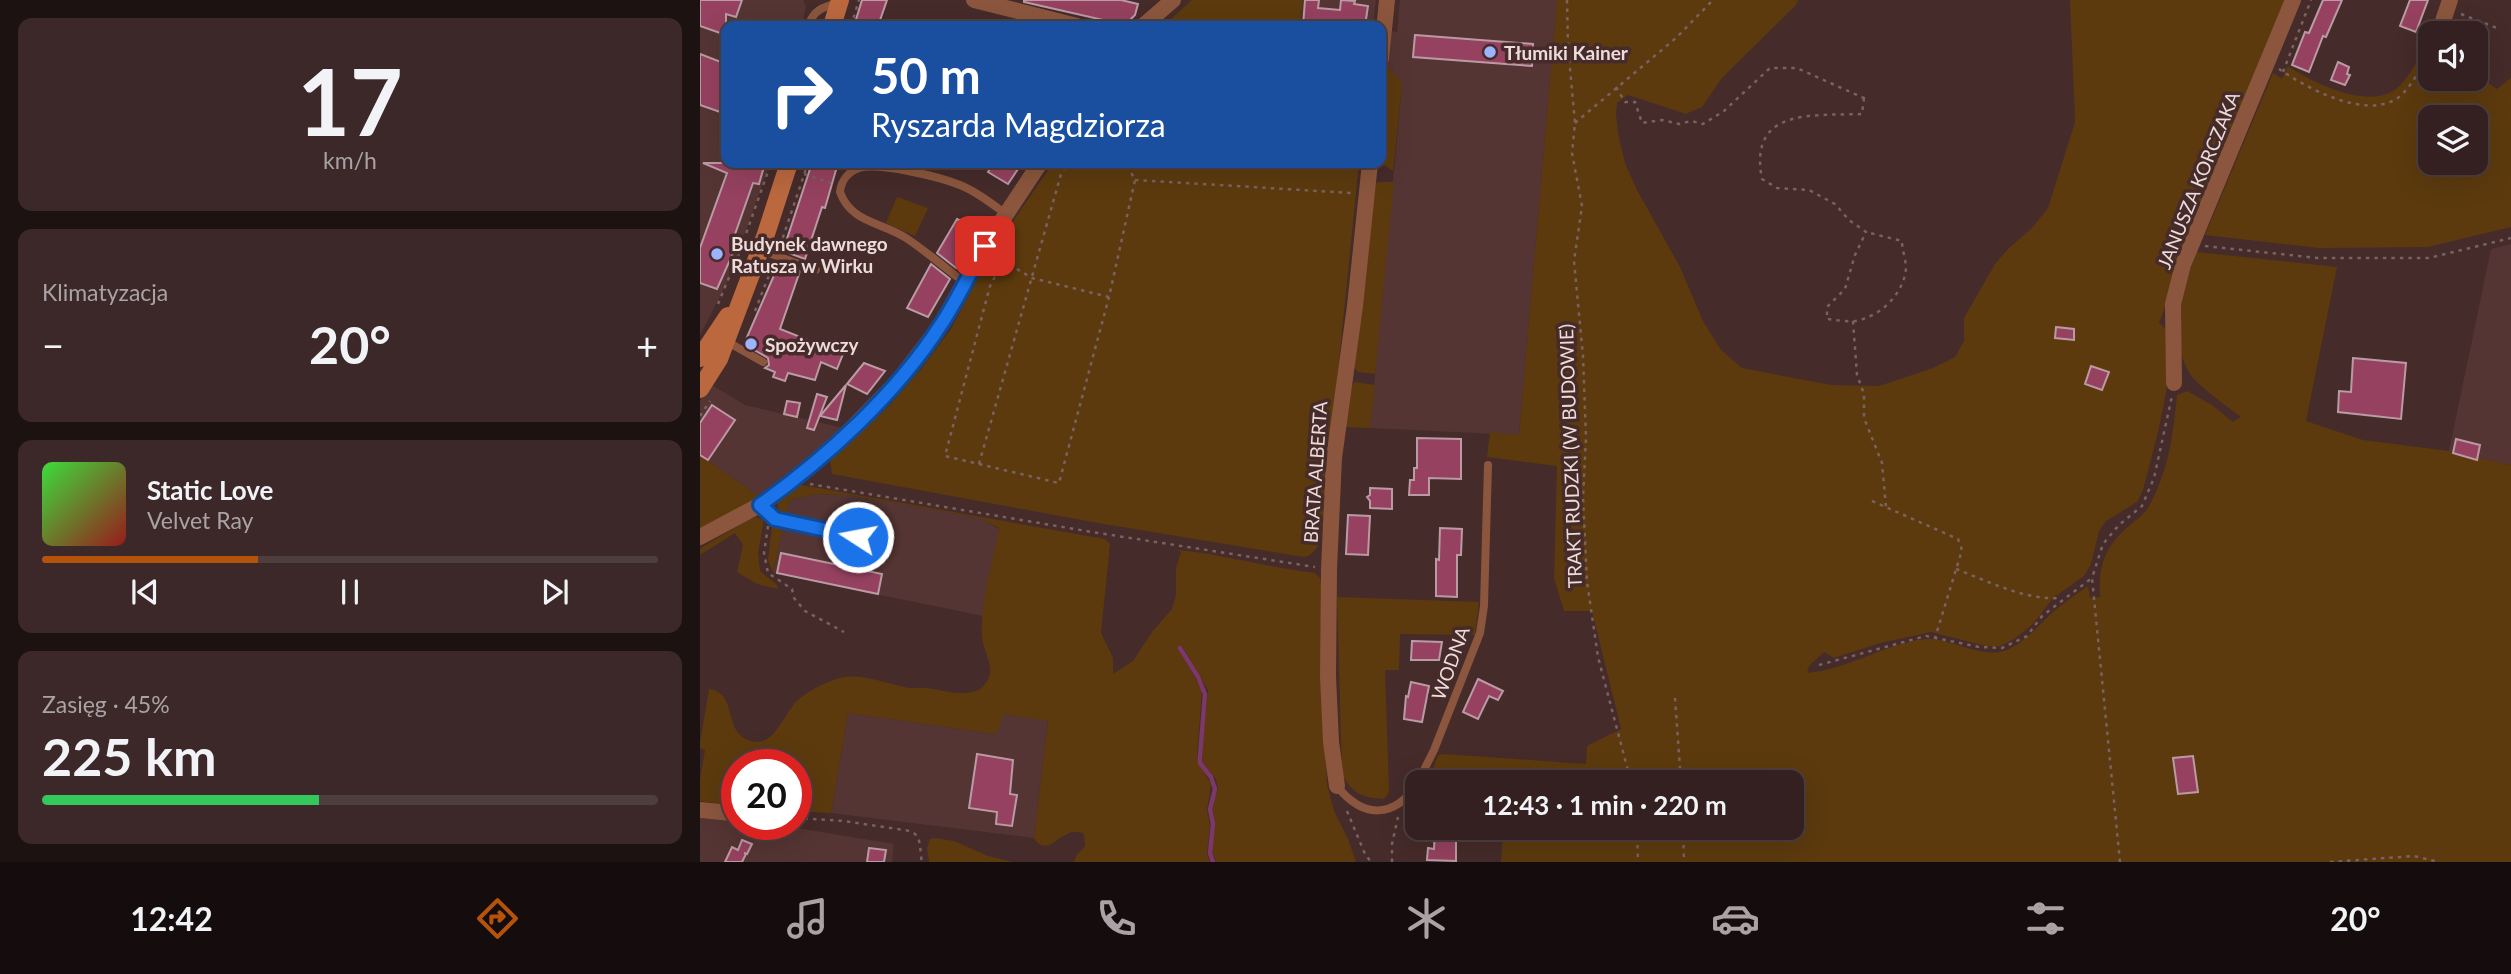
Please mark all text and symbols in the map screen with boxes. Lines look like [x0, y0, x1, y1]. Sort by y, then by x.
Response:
map controls [2418, 21, 2488, 175]
button: sound [2418, 21, 2488, 91]
place label: Tłumiki Kainer [1504, 41, 1629, 64]
marker: Tłumiki Kainer [1482, 44, 1498, 60]
text: 17 [297, 46, 403, 155]
text: 50 m [871, 46, 981, 104]
icon: right [756, 49, 847, 140]
street label: JANUSZA KORCZAKA [2152, 88, 2244, 272]
text: Ryszarda Magdziorza [871, 105, 1166, 144]
button: layers [2418, 105, 2488, 175]
text: km/h [323, 146, 377, 174]
pin [955, 216, 1015, 276]
icon: arrive [966, 227, 1004, 265]
place label: Budynek dawnego Ratusza w Wirku [731, 232, 888, 277]
marker: Budynek dawnego Ratusza w Wirku [709, 246, 725, 262]
text: Klimatyzacja [42, 278, 168, 306]
text: 20° [309, 313, 391, 375]
text: − [42, 322, 64, 368]
text: + [636, 322, 658, 368]
street label: TRAKT RUDZKI (W BUDOWIE) [1554, 324, 1586, 588]
place label: Spożywczy [765, 333, 860, 356]
marker: Spożywczy [743, 336, 759, 352]
street label: BRATA ALBERTA [1299, 400, 1331, 544]
text: Static Love [147, 474, 274, 506]
position arrow [821, 500, 895, 574]
text: Velvet Ray [147, 506, 253, 534]
icon: previous [126, 573, 164, 611]
icon: pause [331, 573, 369, 611]
icon: next [536, 573, 574, 611]
street label: WODNA [1426, 623, 1474, 703]
text: Zasięg · 45% [42, 690, 170, 718]
text: 225 km [42, 725, 216, 787]
speed limit sign: 20 [721, 749, 812, 840]
text: 12:43 · 1 min · 220 m [1482, 789, 1727, 821]
icon: directions [473, 894, 522, 943]
icon: music [783, 894, 832, 943]
icon: phone [1092, 894, 1141, 943]
icon: climate [1402, 894, 1451, 943]
icon: car [1711, 894, 1760, 943]
icon: filters [2021, 894, 2070, 943]
text: 12:42 [130, 899, 213, 938]
text: 20° [2330, 899, 2381, 938]

